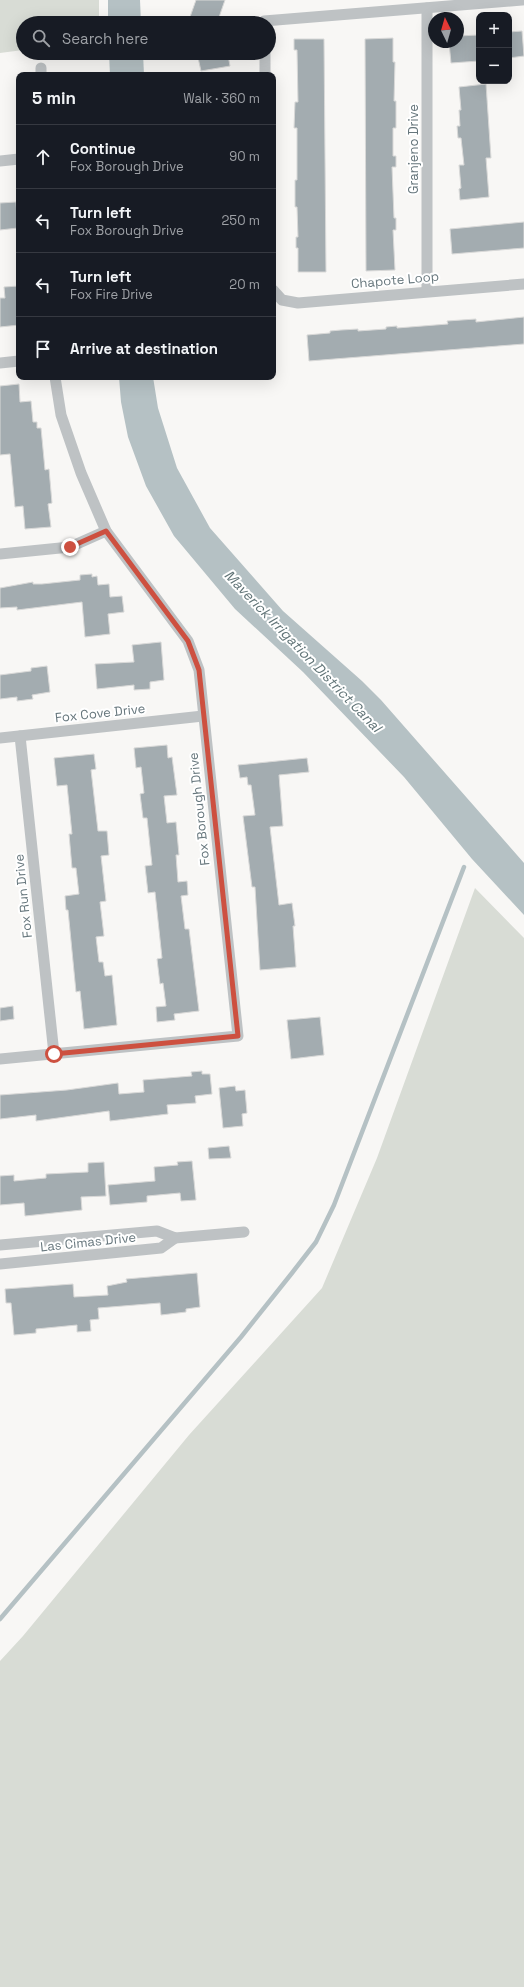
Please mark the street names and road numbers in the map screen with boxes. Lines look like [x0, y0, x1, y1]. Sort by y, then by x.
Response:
street label: Granjeno Drive [405, 104, 422, 194]
street label: Chapote Loop [350, 268, 440, 292]
street label: Fox Cove Drive [54, 700, 146, 726]
street label: Fox Borough Drive [185, 752, 213, 866]
street label: Fox Run Drive [10, 853, 36, 939]
street label: Las Cimas Drive [39, 1229, 137, 1255]

